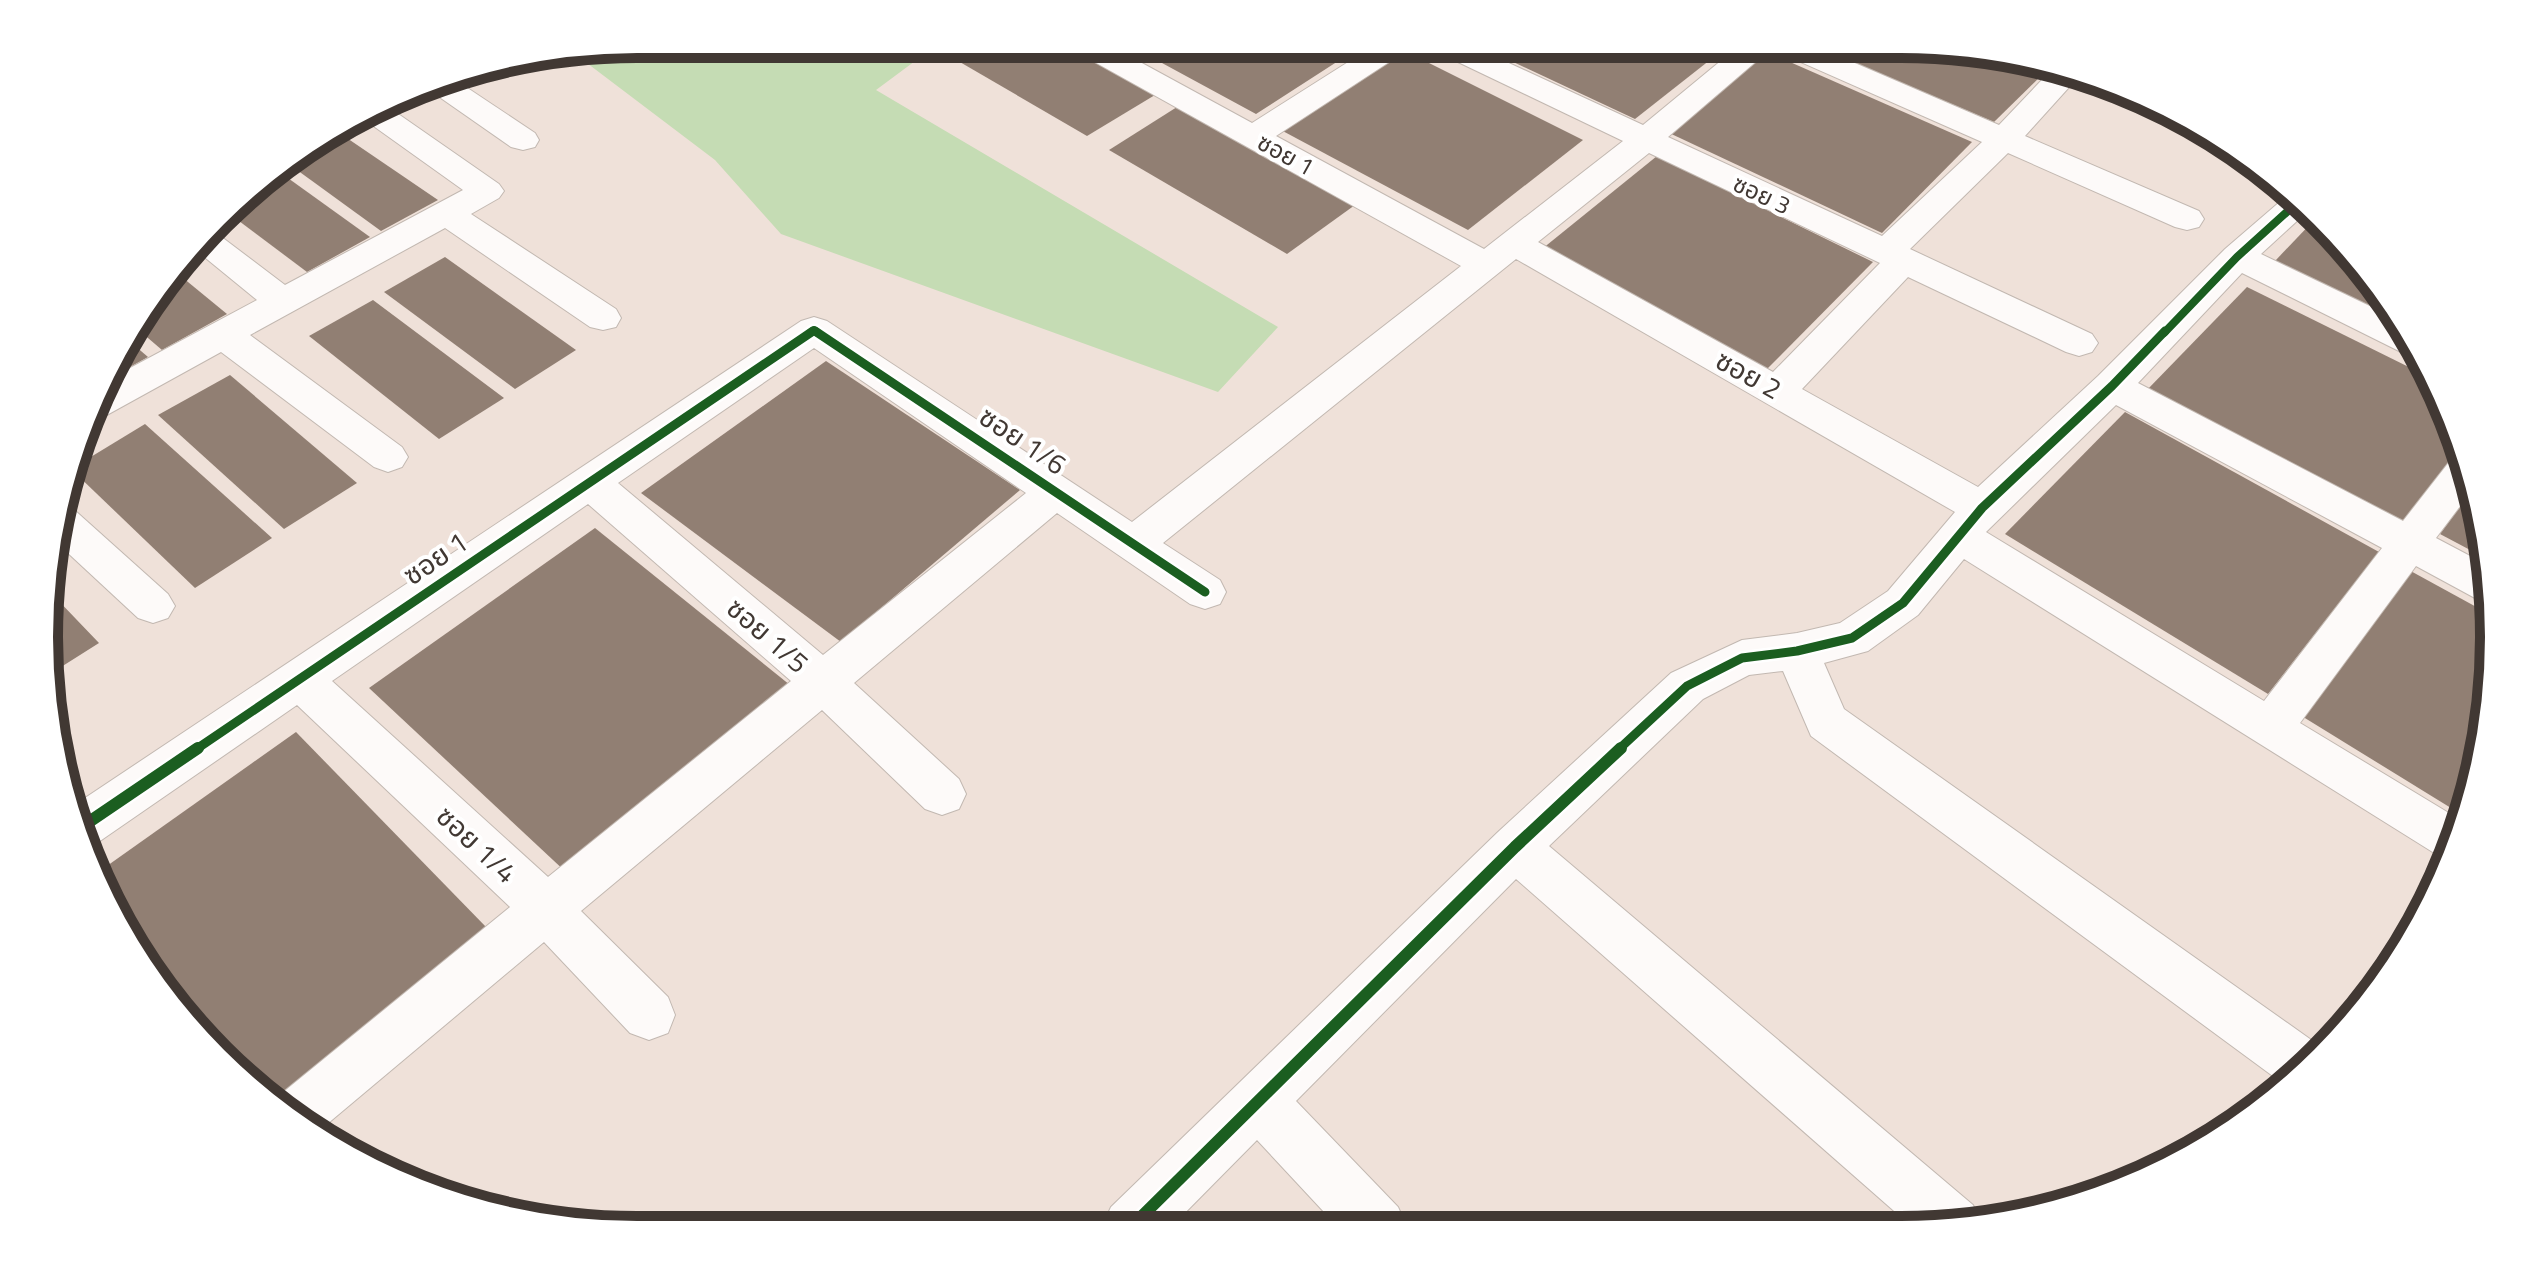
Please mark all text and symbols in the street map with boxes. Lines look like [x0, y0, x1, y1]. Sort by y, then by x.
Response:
street label: ซอย 1 [1251, 124, 1321, 184]
street label: ซอย 3 [1727, 165, 1797, 223]
street label: ซอย 2 [1708, 338, 1790, 410]
street label: ซอย 1/6 [971, 395, 1075, 485]
street label: ซอย 1 [394, 521, 476, 595]
street label: ซอย 1/5 [717, 587, 819, 683]
street label: ซอย 1/4 [427, 795, 527, 893]

